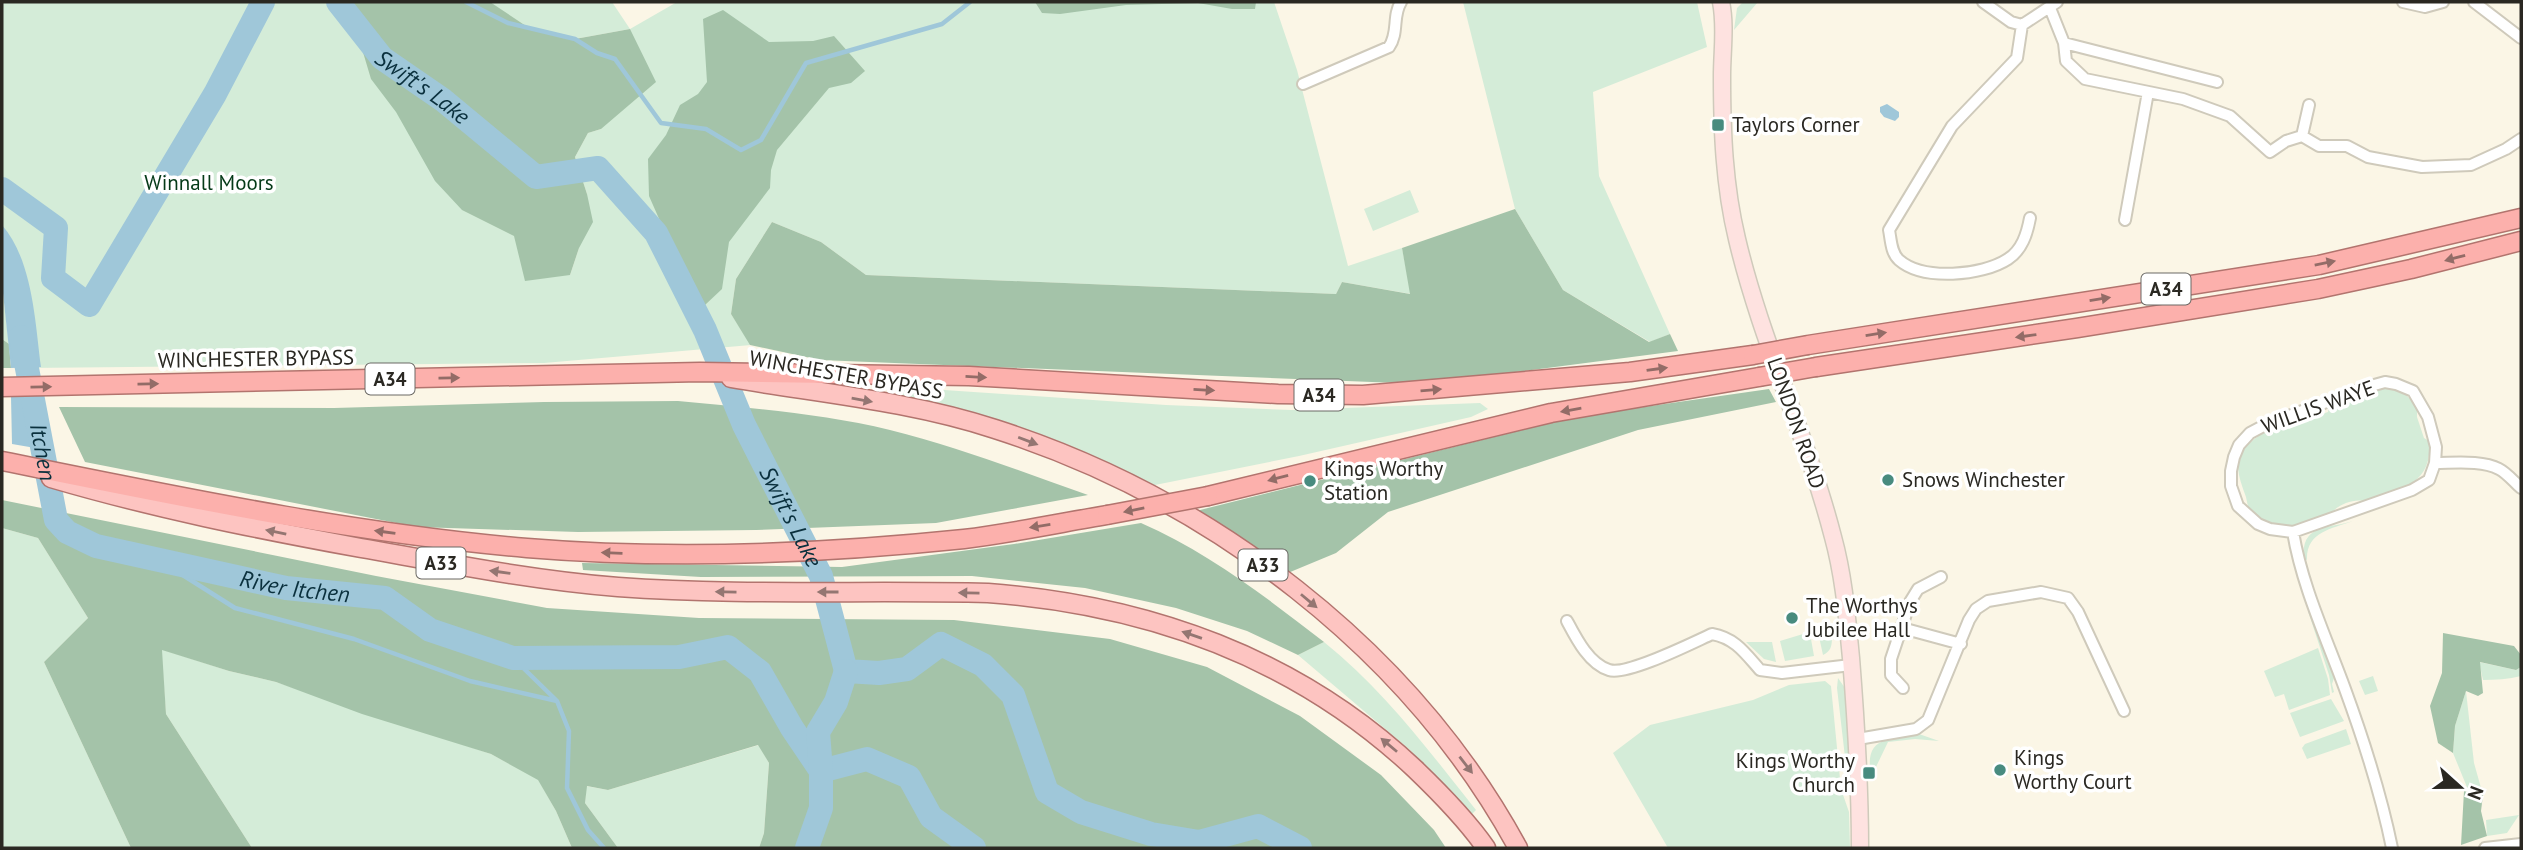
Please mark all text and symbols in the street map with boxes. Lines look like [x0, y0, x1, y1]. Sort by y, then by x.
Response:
water label: Swift's Lake [370, 43, 476, 130]
place label: Taylors Corner [1732, 111, 1860, 138]
marker: Taylors Corner [1710, 117, 1726, 133]
park label: Winnall Moors [144, 169, 274, 196]
one-way arrow [2444, 253, 2466, 264]
one-way arrow [2314, 258, 2336, 269]
road number: A34 [2142, 274, 2190, 304]
one-way arrow [2090, 293, 2112, 304]
one-way arrow [1865, 329, 1887, 340]
one-way arrow [2015, 331, 2037, 342]
street label: WINCHESTER BYPASS [158, 343, 354, 374]
street label: WINCHESTER BYPASS [747, 344, 945, 405]
street label: LONDON ROAD [1761, 354, 1832, 492]
one-way arrow [1646, 363, 1668, 374]
road number: A34 [366, 364, 414, 394]
one-way arrow [966, 371, 988, 382]
one-way arrow [438, 372, 460, 384]
street label: WILLIS WAYE [2258, 374, 2378, 439]
one-way arrow [137, 379, 159, 390]
road number: A34 [1294, 380, 1344, 410]
one-way arrow [30, 381, 52, 392]
one-way arrow [1420, 384, 1442, 395]
one-way arrow [1193, 385, 1215, 396]
one-way arrow [851, 395, 873, 406]
one-way arrow [1559, 404, 1581, 415]
water label: Itchen [24, 421, 63, 483]
one-way arrow [1018, 436, 1039, 447]
place label: Kings Worthy Station [1324, 455, 1443, 506]
water label: Swift's Lake [753, 461, 829, 572]
place label: Snows Winchester [1902, 466, 2065, 493]
marker: Snows Winchester [1880, 472, 1896, 488]
marker: Kings Worthy Station [1302, 473, 1318, 489]
one-way arrow [1267, 474, 1288, 484]
one-way arrow [1123, 505, 1145, 516]
one-way arrow [1029, 521, 1051, 532]
one-way arrow [374, 526, 396, 537]
one-way arrow [265, 527, 287, 538]
one-way arrow [600, 547, 622, 558]
road number: A33 [416, 548, 466, 578]
road number: A33 [1238, 550, 1288, 580]
water label: River Itchen [237, 563, 351, 608]
one-way arrow [489, 567, 511, 578]
one-way arrow [715, 586, 737, 598]
one-way arrow [817, 586, 839, 598]
one-way arrow [958, 587, 980, 599]
place label: The Worthys Jubilee Hall [1805, 592, 1918, 643]
one-way arrow [1300, 594, 1318, 609]
marker: The Worthys Jubilee Hall [1784, 610, 1800, 626]
one-way arrow [1181, 629, 1202, 640]
one-way arrow [1380, 738, 1398, 753]
place label: Kings Worthy Court [2014, 744, 2132, 795]
place label: Kings Worthy Church [1736, 747, 1855, 798]
north arrow [2425, 752, 2495, 822]
one-way arrow [1459, 756, 1473, 774]
marker: Kings Worthy Court [1992, 762, 2008, 778]
marker: Kings Worthy Church [1861, 765, 1877, 781]
text: N [2462, 783, 2489, 803]

